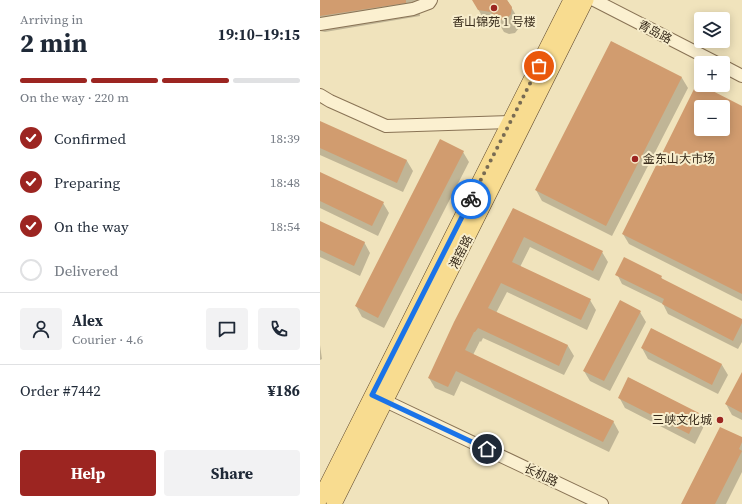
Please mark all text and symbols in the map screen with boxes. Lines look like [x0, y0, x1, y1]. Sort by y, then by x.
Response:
marker: 香山锦苑 1 号楼 [489, 3, 499, 13]
text: Arriving in [20, 11, 83, 28]
map controls [694, 12, 730, 136]
button: layers [694, 12, 730, 48]
place label: 香山锦苑 1 号楼 [452, 14, 536, 30]
street label: 青岛路 [635, 17, 675, 47]
text: 19:10–19:15 [218, 24, 300, 45]
text: 2 min [20, 25, 87, 61]
pin [522, 49, 556, 83]
icon: bag [528, 55, 550, 77]
button: + [694, 56, 730, 92]
text: On the way · 220 m [20, 89, 129, 106]
button: − [694, 100, 730, 136]
icon: check [20, 127, 42, 149]
text: Confirmed [54, 128, 126, 149]
text: 18:39 [270, 130, 300, 147]
place label: 金东山大市场 [643, 151, 715, 167]
marker: 金东山大市场 [630, 154, 640, 164]
icon: check [20, 171, 42, 193]
text: Preparing [54, 172, 120, 193]
text: 18:48 [270, 174, 300, 191]
courier [451, 179, 491, 219]
icon: bike [460, 188, 482, 210]
icon: check [20, 215, 42, 237]
text: On the way [54, 216, 129, 237]
text: 18:54 [270, 218, 300, 235]
street label: 港窑路 [446, 232, 476, 272]
text: Delivered [54, 260, 118, 281]
button: person [20, 308, 62, 350]
button: chat [206, 308, 248, 350]
button: phone [258, 308, 300, 350]
text: Alex [72, 310, 103, 331]
text: Courier · 4.6 [72, 331, 143, 348]
text: Order #7442 [20, 380, 101, 401]
text: ¥186 [267, 380, 300, 401]
place label: 三峡文化城 [652, 412, 712, 428]
marker: 三峡文化城 [715, 415, 725, 425]
pin [470, 432, 504, 466]
icon: home [476, 438, 498, 460]
button: Help [20, 450, 156, 496]
button: Share [164, 450, 300, 496]
street label: 长机路 [521, 460, 561, 490]

